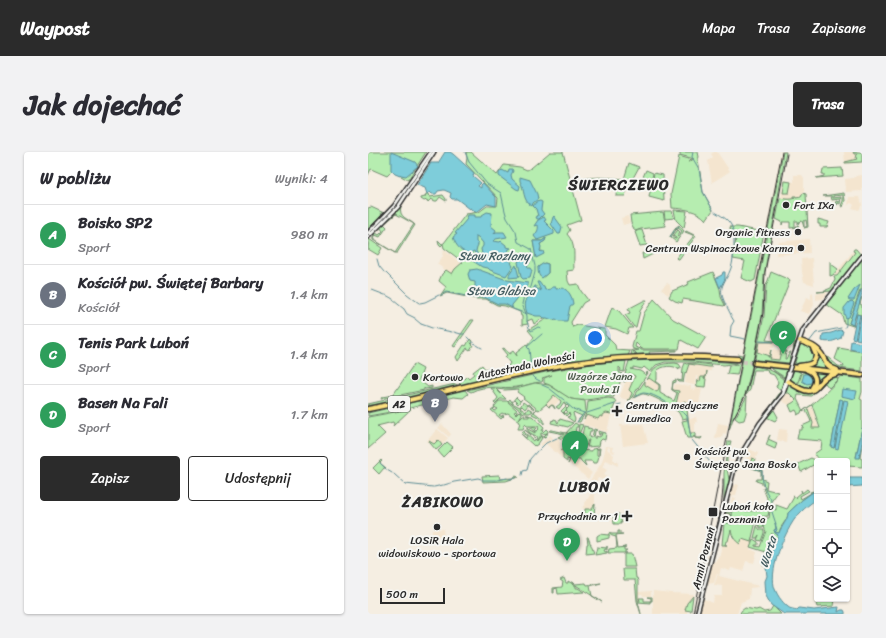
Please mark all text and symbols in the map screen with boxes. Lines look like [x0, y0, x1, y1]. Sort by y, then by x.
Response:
text: Waypost [20, 12, 90, 45]
text: Mapa [702, 16, 735, 41]
text: Trasa [757, 16, 790, 41]
text: Zapisane [812, 16, 866, 41]
text: Jak dojechać [24, 80, 181, 129]
button: Trasa [793, 82, 862, 127]
text: W pobliżu [40, 163, 111, 193]
text: Wyniki: 4 [275, 167, 328, 190]
district label: ŚWIERCZEWO [567, 172, 670, 198]
place label: Fort IXa [794, 196, 834, 215]
marker: Fort IXa [781, 200, 791, 210]
text: Boisko SP2 [78, 210, 152, 236]
text: A [49, 223, 57, 246]
text: 980 m [291, 223, 328, 246]
place label: Organic fitness [716, 223, 791, 242]
marker: Organic fitness [793, 227, 803, 237]
text: Sport [78, 236, 110, 259]
place label: Centrum Wspinaczkowe Karma [646, 239, 793, 258]
marker: Centrum Wspinaczkowe Karma [796, 243, 806, 253]
water label: Staw Rozlany [458, 245, 532, 267]
text: Kościół pw. Świętej Barbary [78, 270, 263, 296]
water label: Staw Glabisa [467, 280, 536, 302]
text: B [49, 283, 57, 306]
text: 1.4 km [290, 283, 328, 306]
text: Kościół [78, 296, 119, 319]
pin: C [770, 321, 796, 354]
your location [585, 328, 605, 348]
text: Tenis Park Luboń [78, 330, 189, 356]
text: C [49, 343, 57, 366]
text: 1.4 km [290, 343, 328, 366]
street label: Autostrada Wolności [475, 346, 578, 385]
text: Sport [78, 356, 110, 379]
park label: Wzgórze Jana Pawła II [567, 367, 633, 399]
place label: Kortowo [423, 368, 464, 387]
marker: Kortowo [410, 372, 420, 382]
pin: B [422, 389, 448, 422]
text: Basen Na Fali [78, 390, 168, 416]
road number: A2 [388, 396, 410, 412]
place label: Centrum medyczne Lumedica [626, 396, 719, 428]
text: D [49, 403, 57, 426]
text: 1.7 km [291, 403, 328, 426]
marker: Centrum medyczne Lumedica [611, 405, 623, 417]
text: Sport [78, 416, 110, 439]
pin: A [562, 431, 588, 464]
place label: Kościół pw. Świętego Jana Bosko [695, 442, 797, 474]
marker: Kościół pw. Świętego Jana Bosko [682, 452, 692, 462]
button: Zapisz [40, 456, 180, 501]
button: Udostępnij [188, 456, 328, 501]
map controls [814, 458, 850, 602]
button: + [814, 458, 850, 494]
district label: LUBOŃ [559, 474, 611, 500]
district label: ŻABIKOWO [401, 489, 484, 515]
button: − [814, 494, 850, 530]
place label: Luboń koło Poznania [722, 497, 774, 529]
marker: Luboń koło Poznania [707, 506, 719, 518]
place label: Przychodnia nr 1 [538, 507, 618, 526]
marker: Przychodnia nr 1 [621, 510, 633, 522]
marker: LOSiR Hala widowiskowo - sportowa [432, 522, 442, 532]
street label: Armii Poznań [686, 525, 720, 592]
pin: D [554, 528, 580, 561]
button: locate [814, 530, 850, 566]
place label: LOSiR Hala widowiskowo - sportowa [378, 531, 496, 563]
water label: Warta [753, 532, 784, 570]
button: layers [814, 566, 850, 602]
text: 500 m [386, 585, 418, 604]
scale bar [380, 586, 445, 605]

